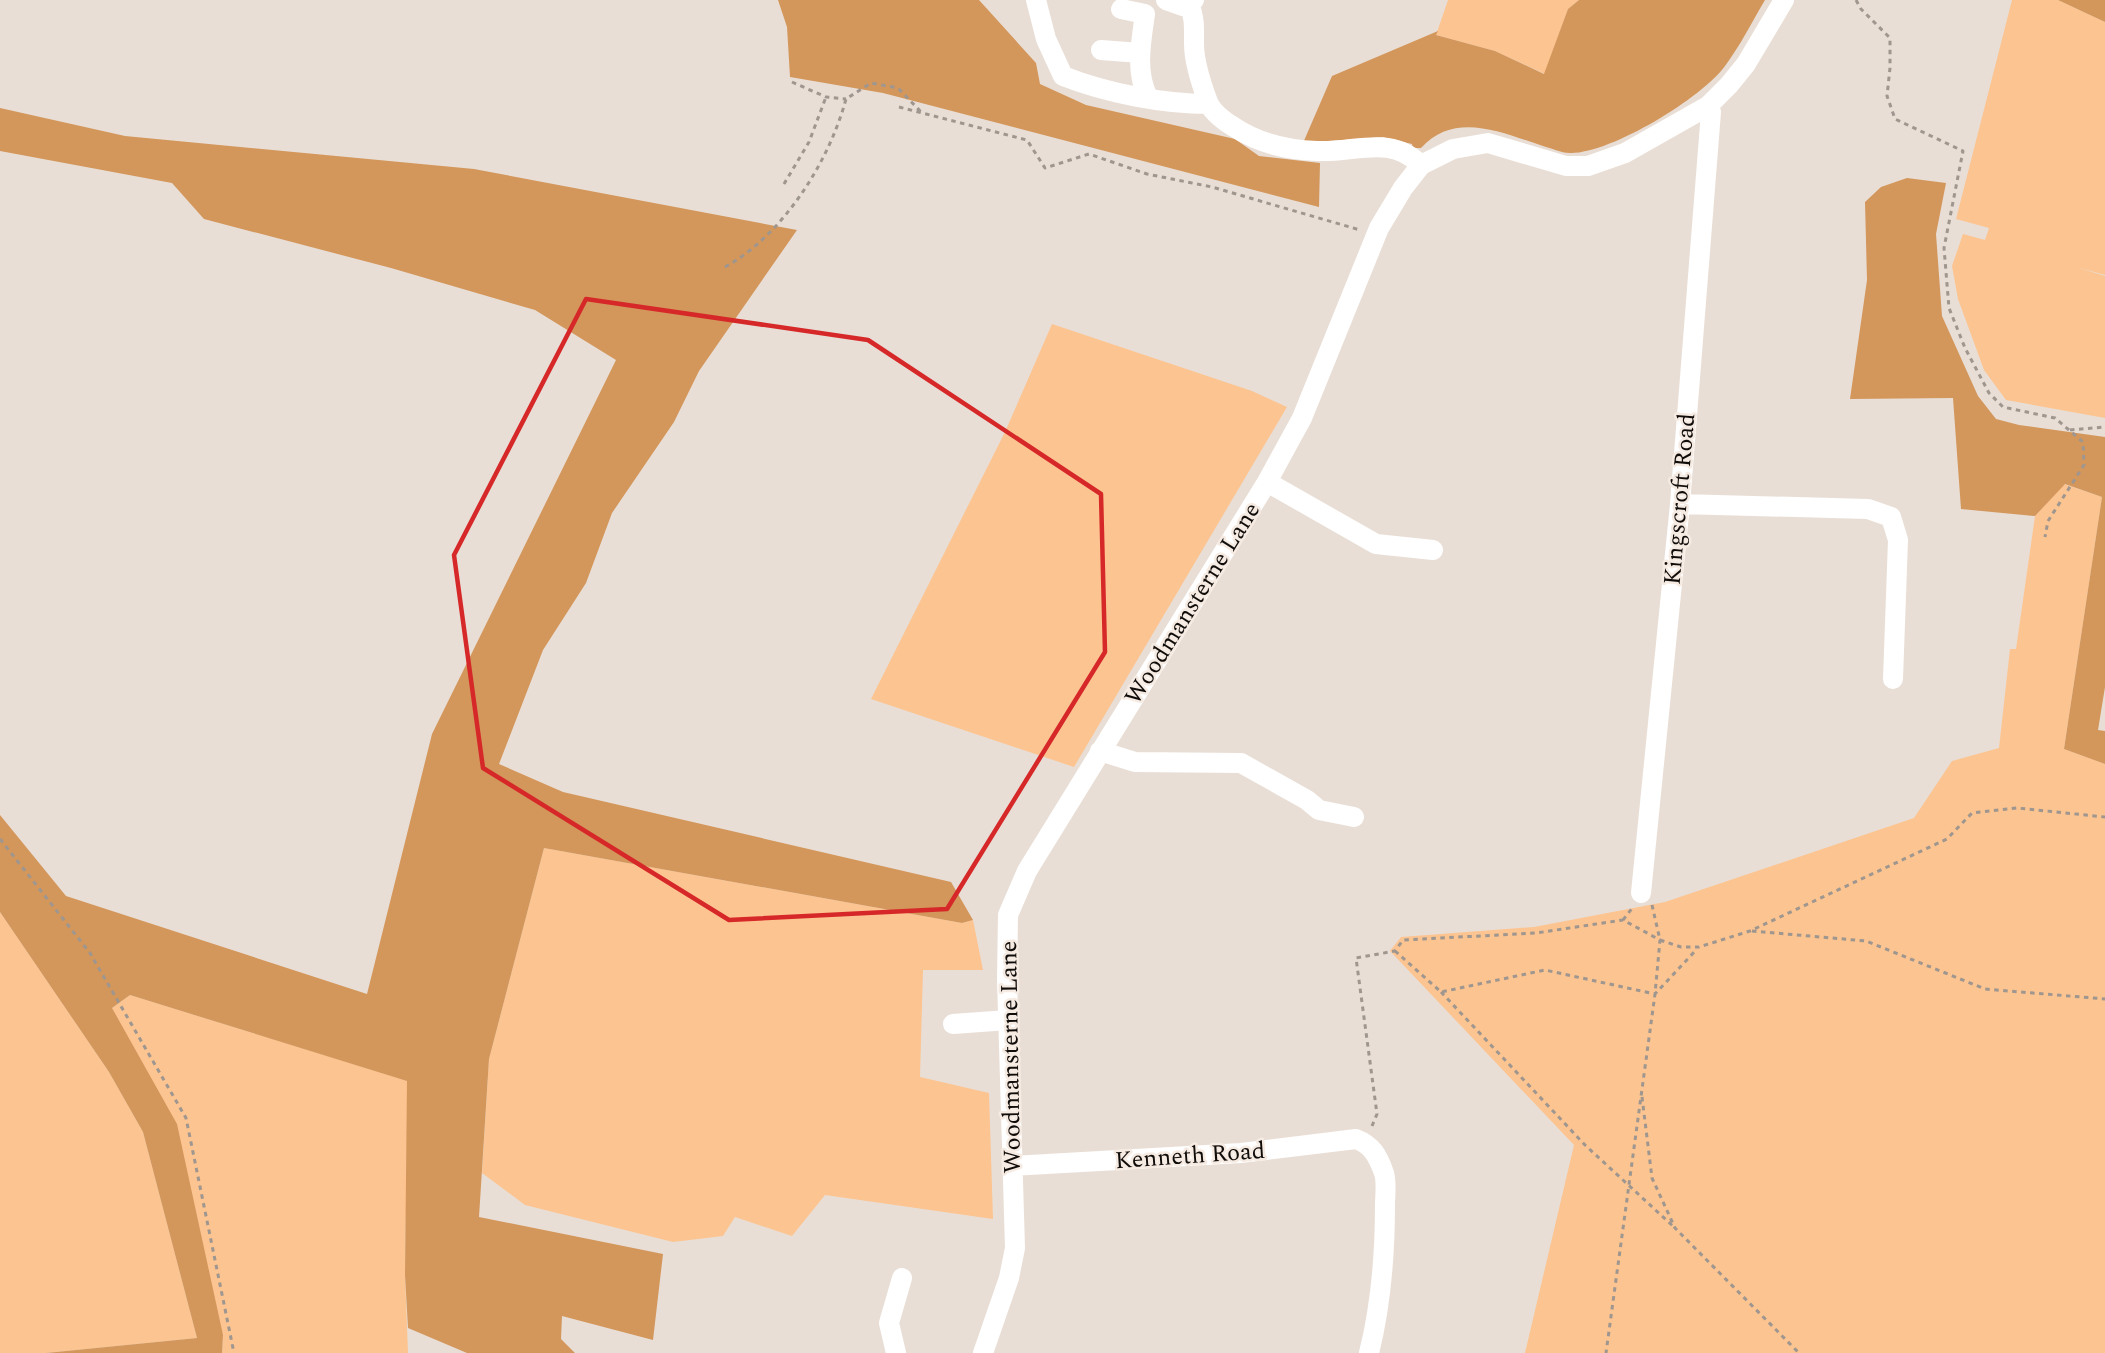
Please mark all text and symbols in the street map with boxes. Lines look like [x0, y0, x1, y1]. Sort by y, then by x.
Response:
street label: Kingscroft Road [1655, 412, 1705, 587]
street label: Woodmansterne Lane [1116, 495, 1270, 712]
street label: Woodmansterne Lane [991, 940, 1031, 1174]
street label: Kenneth Road [1114, 1133, 1266, 1179]

